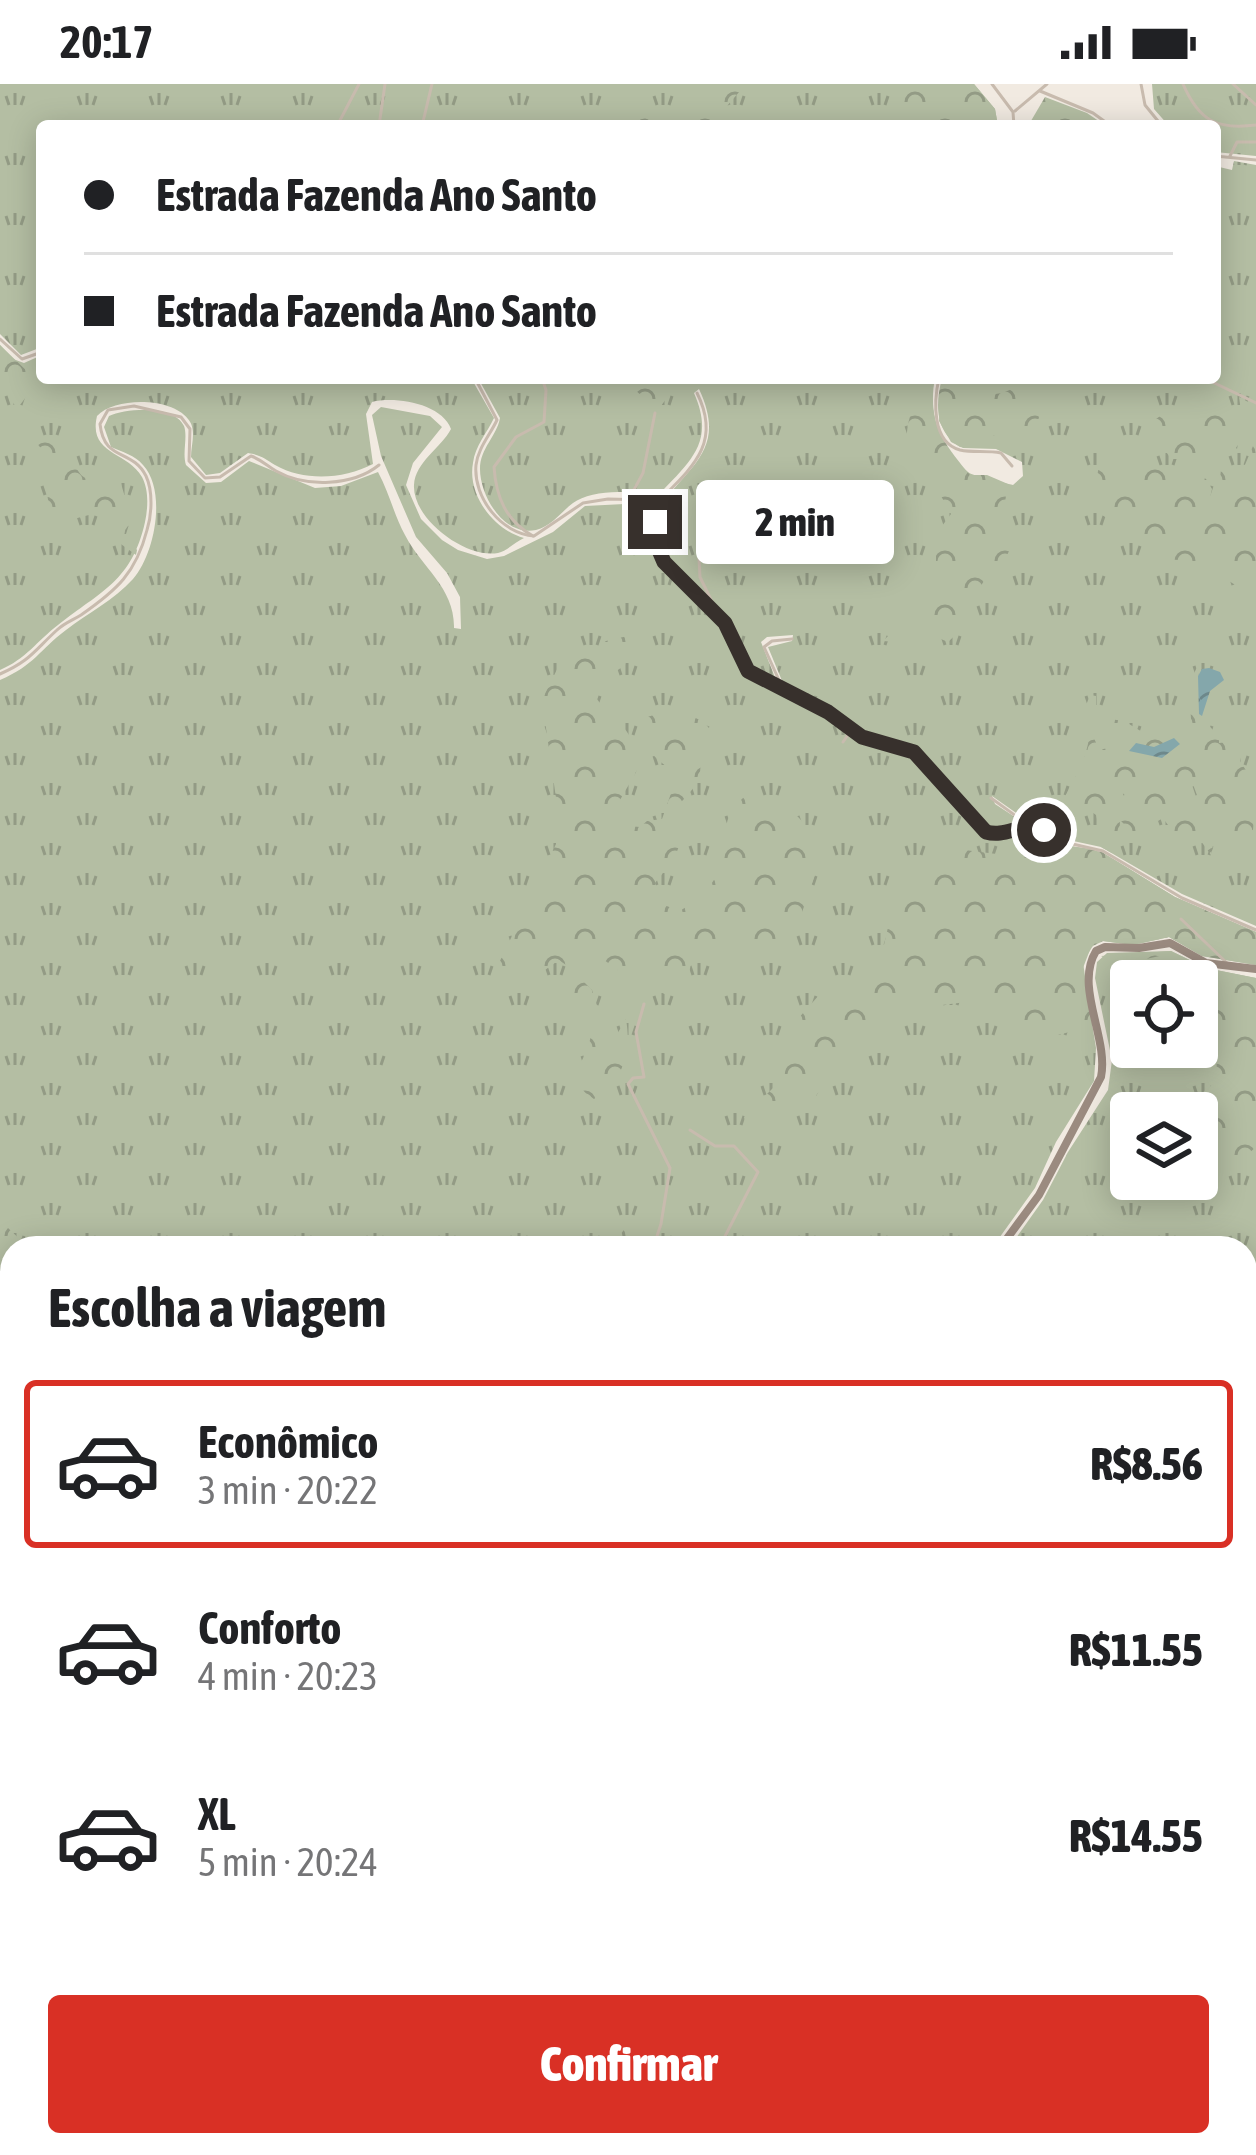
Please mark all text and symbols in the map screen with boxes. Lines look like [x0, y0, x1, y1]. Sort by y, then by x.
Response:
text: 20:17 [60, 16, 154, 68]
text: Estrada Fazenda Ano Santo [156, 169, 597, 221]
text: Estrada Fazenda Ano Santo [156, 285, 597, 337]
callout: 2 min [697, 480, 895, 564]
route end [628, 495, 682, 549]
text: 2 min [755, 500, 835, 544]
route start [1017, 803, 1071, 857]
map controls [1110, 960, 1218, 1200]
button: locate [1110, 960, 1218, 1068]
button: layers [1110, 1092, 1218, 1200]
text: Escolha a viagem [48, 1277, 386, 1338]
icon: car [54, 1410, 162, 1518]
text: Econômico [198, 1416, 379, 1468]
text: R$8.56 [1090, 1438, 1203, 1490]
text: 3 min · 20:22 [198, 1468, 378, 1512]
icon: car [54, 1596, 162, 1704]
text: Conforto [198, 1602, 341, 1654]
text: R$11.55 [1069, 1624, 1203, 1676]
text: 4 min · 20:23 [198, 1654, 378, 1698]
icon: car [54, 1782, 162, 1890]
text: XL [198, 1788, 236, 1840]
text: R$14.55 [1069, 1810, 1203, 1862]
text: 5 min · 20:24 [198, 1840, 378, 1884]
button: Confirmar [48, 1995, 1209, 2133]

